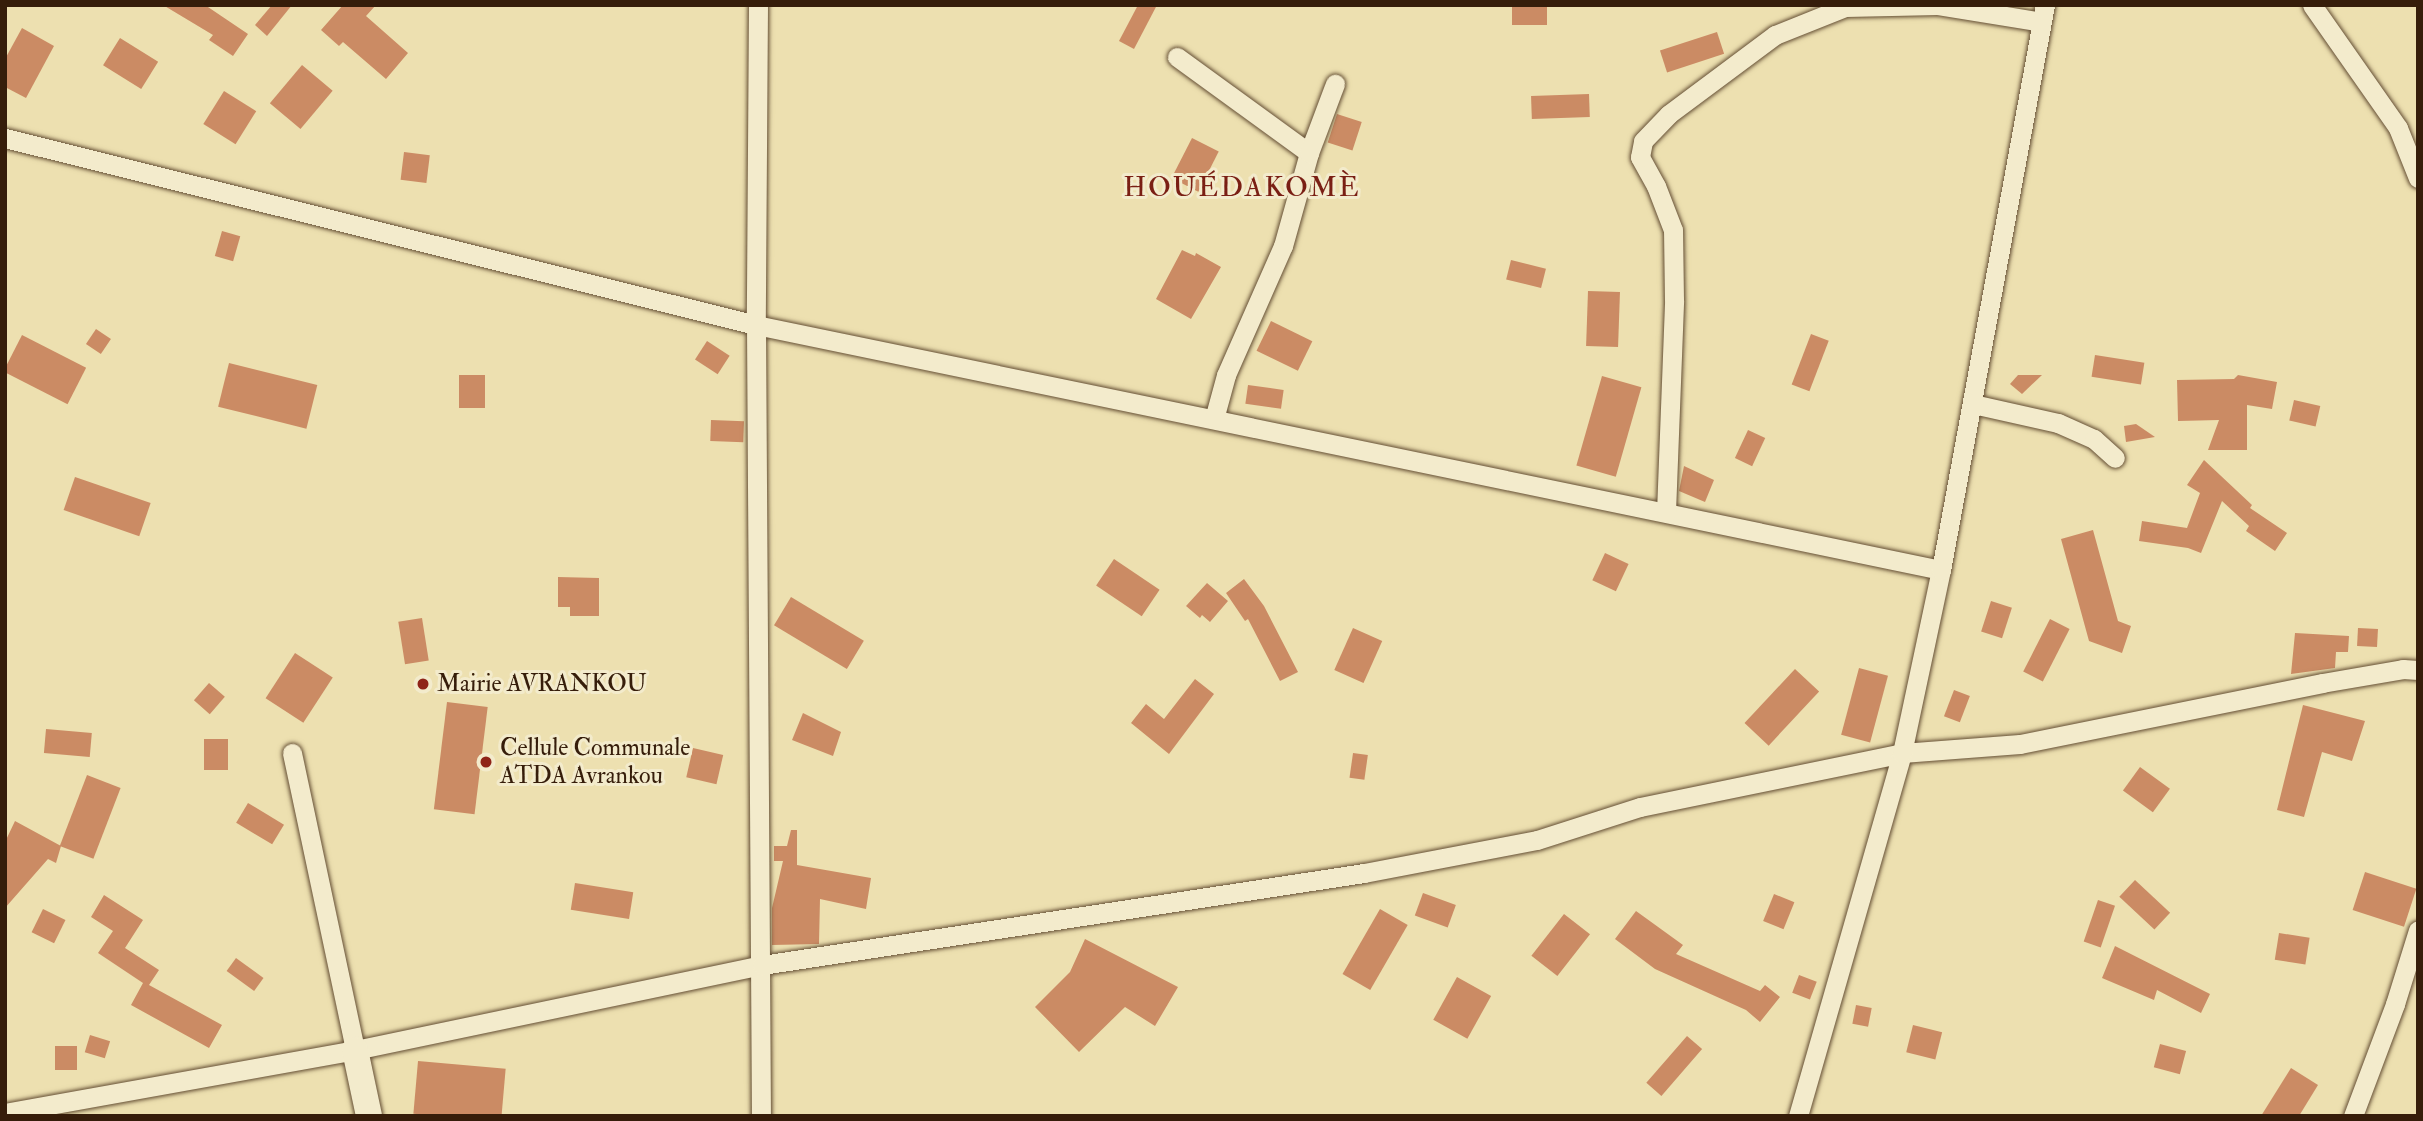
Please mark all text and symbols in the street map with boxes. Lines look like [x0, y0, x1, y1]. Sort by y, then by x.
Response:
district label: HOUÉDAKOMÈ [1124, 171, 1360, 205]
place label: Mairie AVRANKOU [437, 670, 647, 698]
marker: Mairie AVRANKOU [415, 676, 431, 692]
place label: Cellule Communale ATDA Avrankou [500, 734, 690, 790]
marker: Cellule Communale ATDA Avrankou [478, 754, 494, 770]

